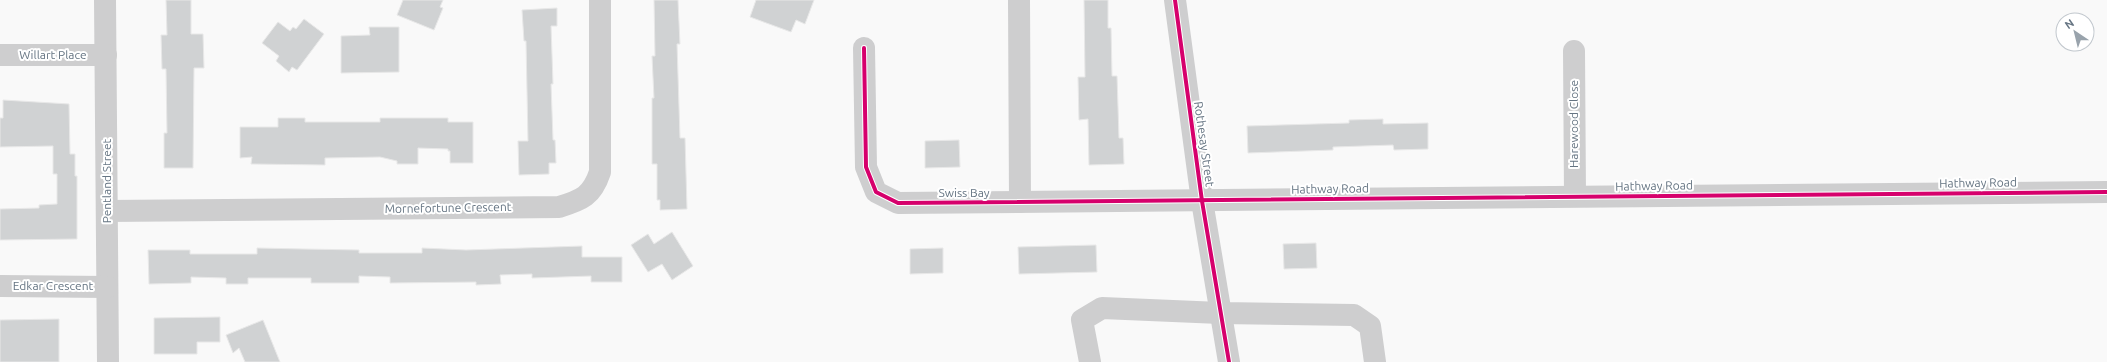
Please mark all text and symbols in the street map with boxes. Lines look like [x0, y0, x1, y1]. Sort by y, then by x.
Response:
north arrow [2055, 12, 2095, 52]
text: N [2062, 17, 2076, 31]
street label: Willart Place [19, 48, 87, 61]
street label: Harewood Close [1567, 80, 1580, 168]
street label: Rothesay Street [1192, 100, 1217, 188]
street label: Pentland Street [100, 138, 113, 223]
street label: Hathway Road [1939, 175, 2017, 190]
street label: Hathway Road [1615, 178, 1693, 193]
street label: Hathway Road [1291, 181, 1369, 196]
street label: Swiss Bay [938, 186, 990, 199]
street label: Mornefortune Crescent [384, 200, 512, 215]
street label: Edkar Crescent [13, 279, 94, 292]

